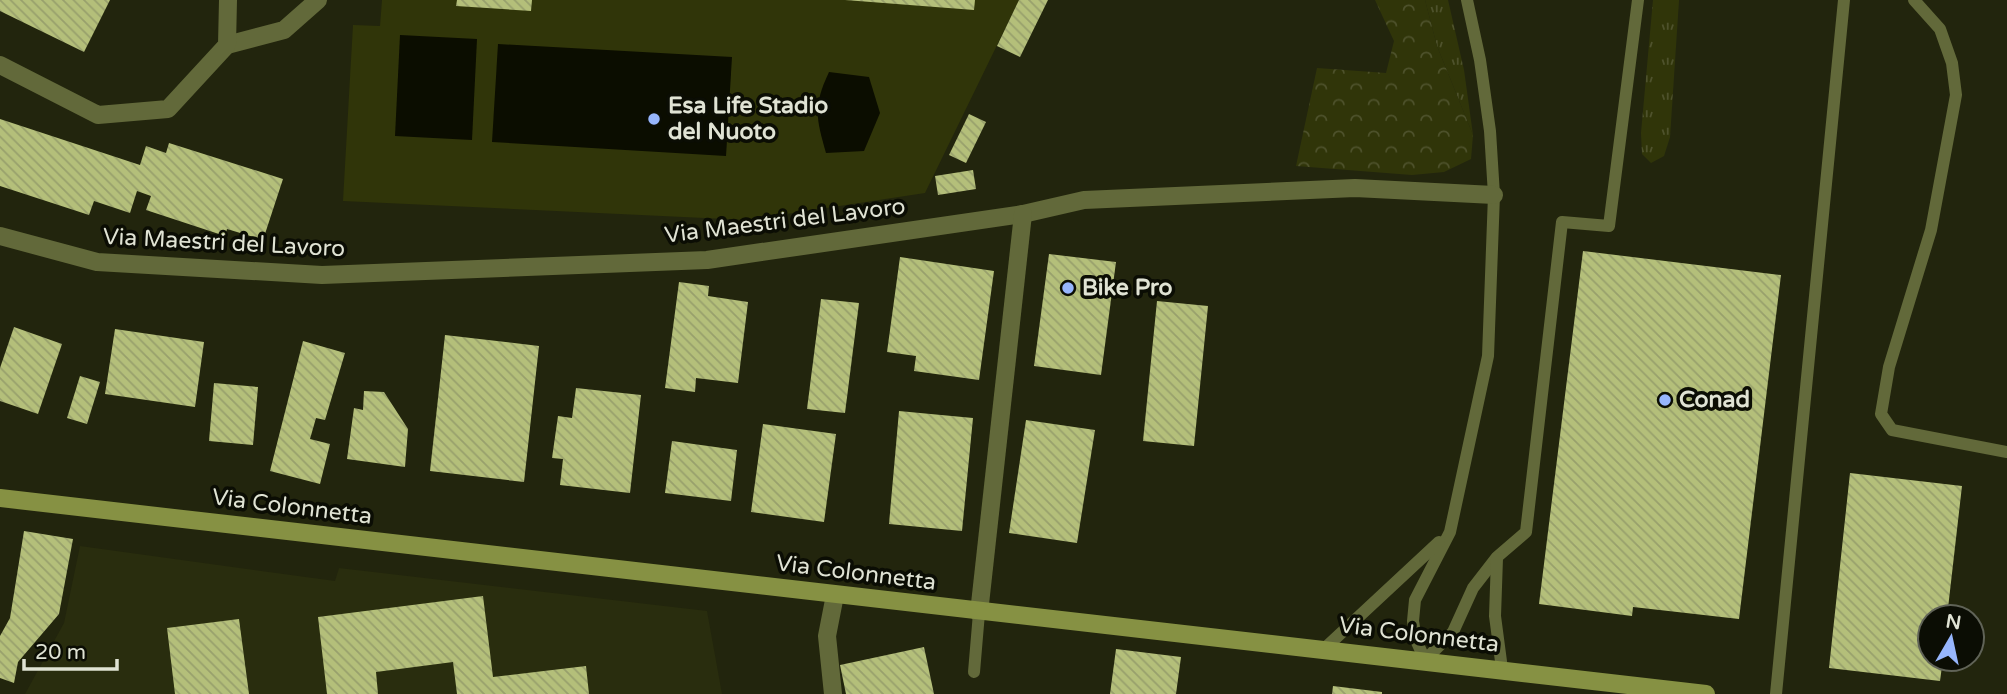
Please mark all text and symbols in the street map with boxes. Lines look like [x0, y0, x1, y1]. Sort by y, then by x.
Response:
place label: Esa Life Stadio del Nuoto [668, 92, 828, 146]
marker: Esa Life Stadio del Nuoto [646, 111, 662, 127]
street label: Via Maestri del Lavoro [663, 192, 907, 250]
street label: Via Maestri del Lavoro [102, 223, 346, 263]
place label: Bike Pro [1082, 274, 1173, 302]
marker: Bike Pro [1060, 280, 1076, 296]
place label: Conad [1679, 386, 1750, 414]
marker: Conad [1657, 392, 1673, 408]
street label: Via Colonnetta [210, 483, 374, 531]
street label: Via Colonnetta [774, 549, 938, 597]
north arrow [1916, 603, 1986, 673]
text: N [1944, 610, 1963, 634]
street label: Via Colonnetta [1337, 611, 1501, 659]
scale bar [24, 628, 117, 672]
text: 20 m [35, 640, 86, 665]

